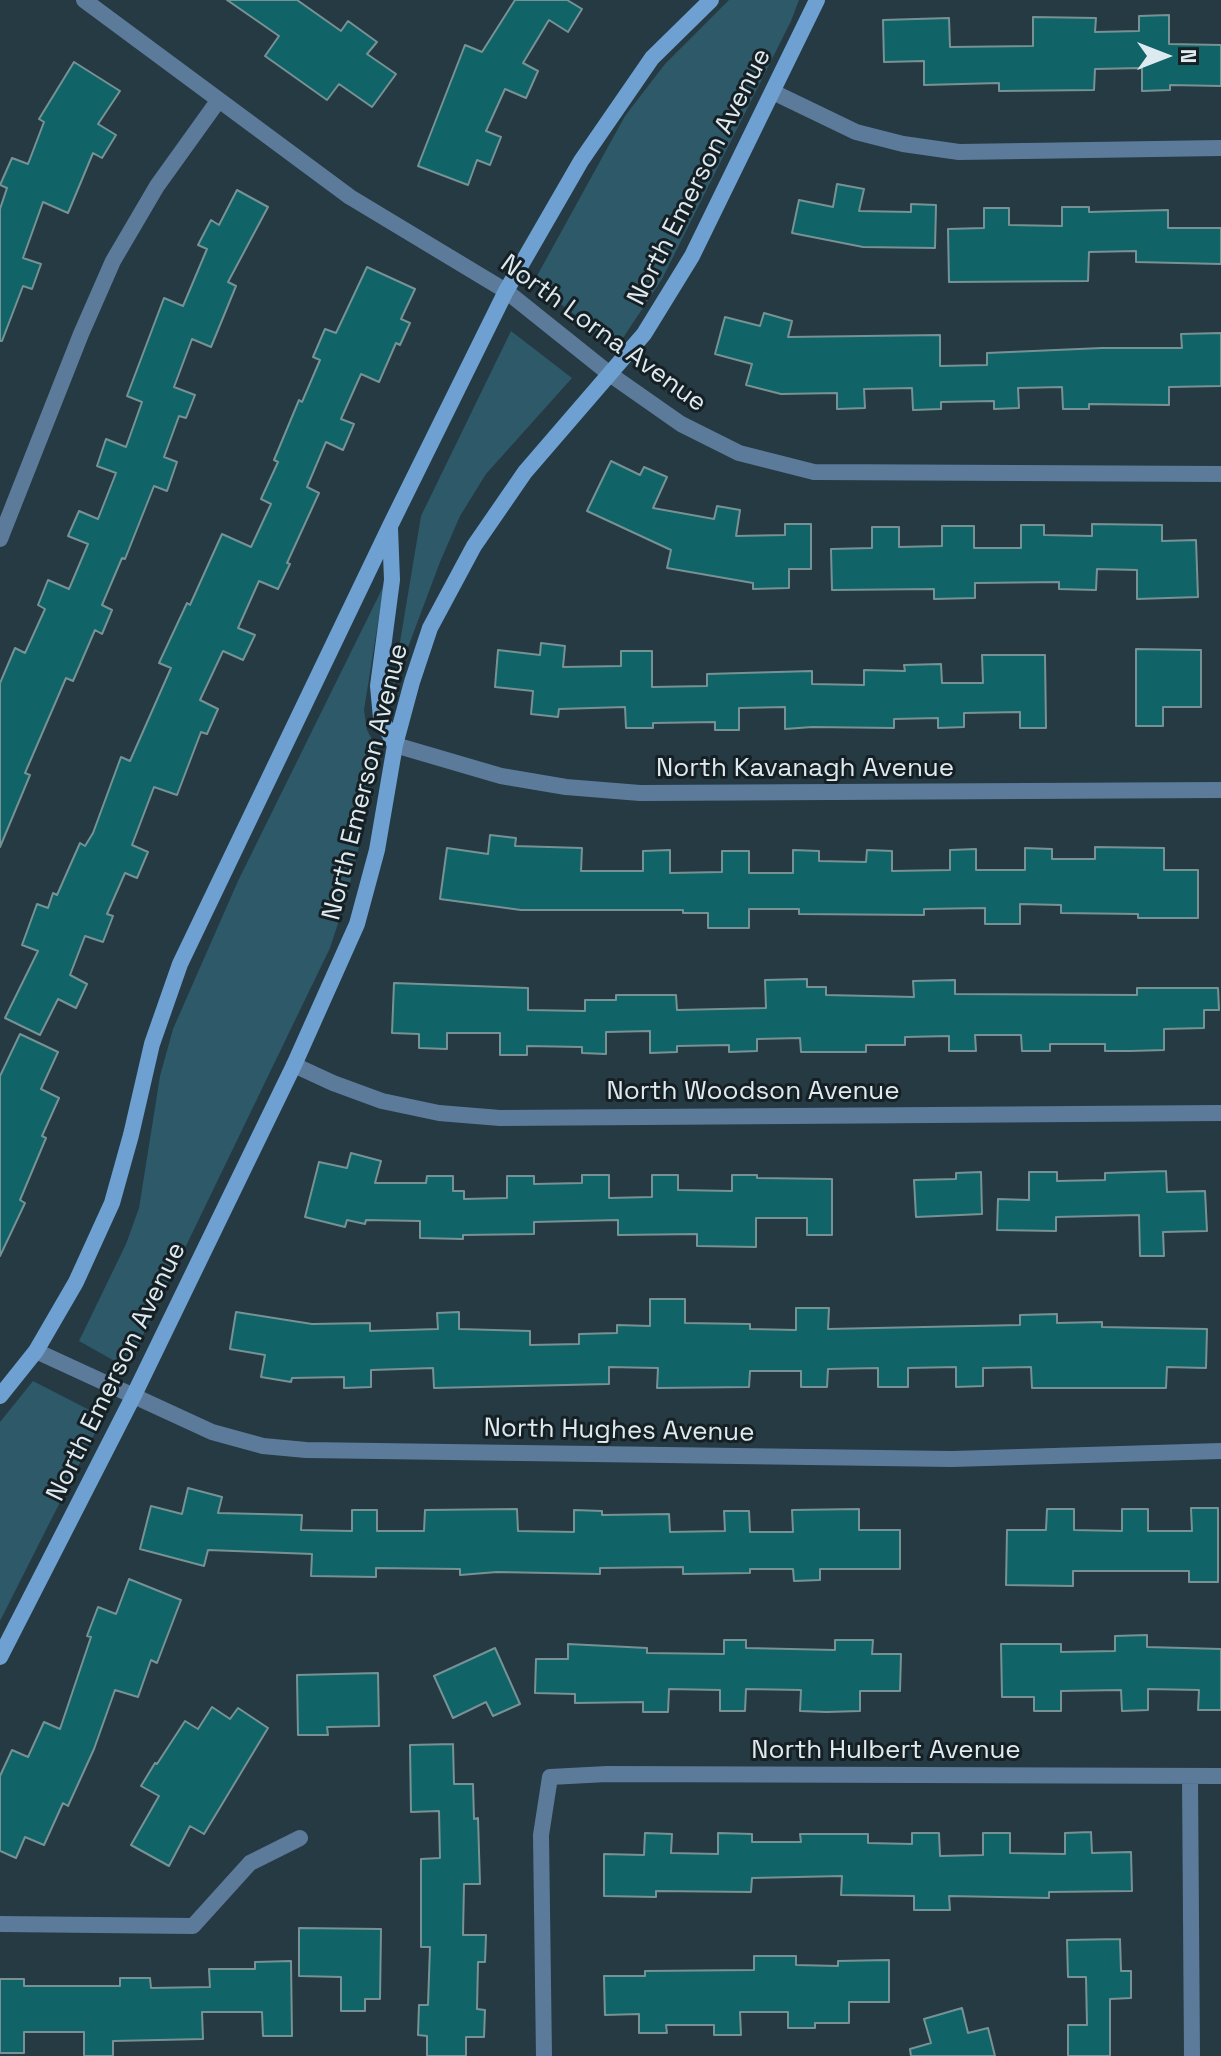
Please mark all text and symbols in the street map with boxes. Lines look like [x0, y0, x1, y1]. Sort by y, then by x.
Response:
north arrow [1125, 16, 1205, 96]
street label: North Emerson Avenue [622, 43, 778, 311]
text: N [1175, 49, 1203, 63]
street label: North Lorna Avenue [494, 249, 712, 419]
street label: North Emerson Avenue [317, 641, 415, 923]
street label: North Kavanagh Avenue [656, 753, 954, 785]
street label: North Woodson Avenue [606, 1076, 900, 1108]
street label: North Emerson Avenue [41, 1238, 193, 1506]
street label: North Hughes Avenue [483, 1413, 755, 1449]
street label: North Hulbert Avenue [751, 1735, 1021, 1767]

